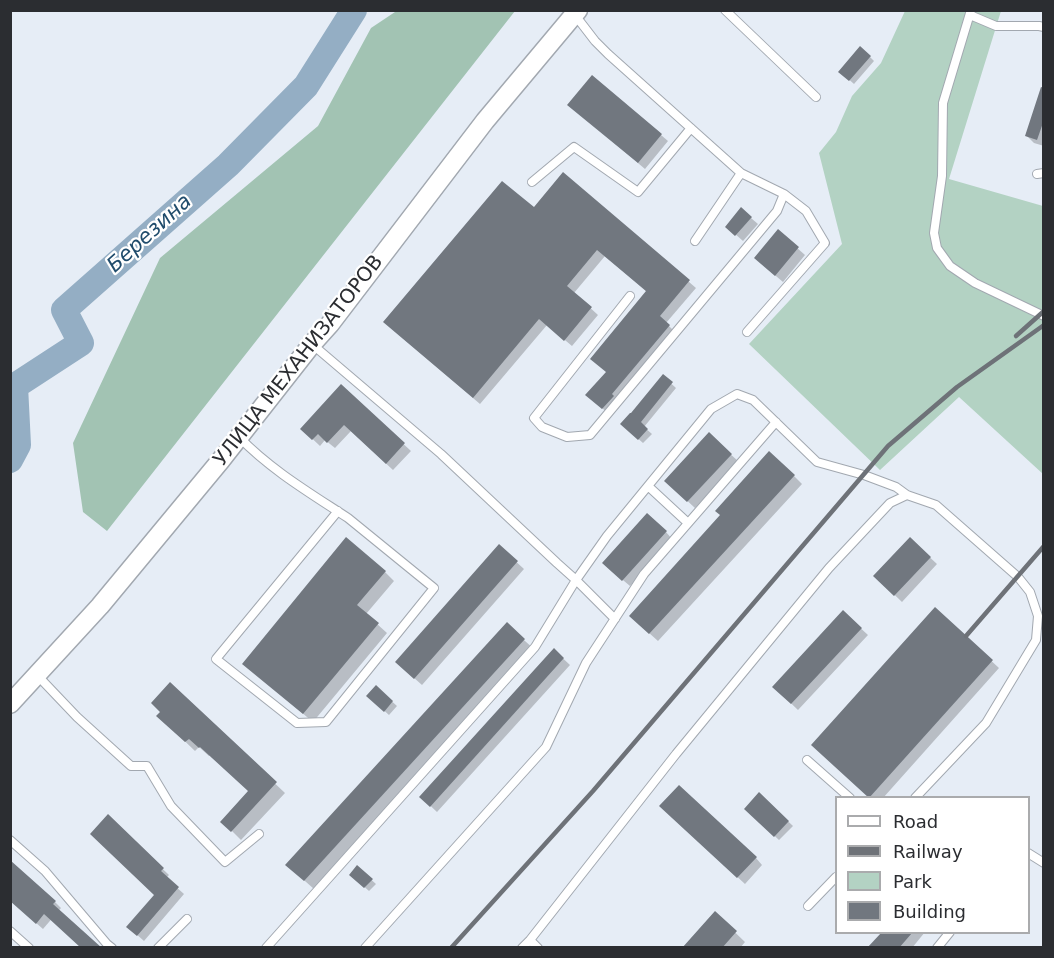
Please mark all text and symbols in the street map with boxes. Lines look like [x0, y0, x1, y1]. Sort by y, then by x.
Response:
water label: Березина [103, 190, 197, 278]
street label: УЛИЦА МЕХАНИЗАТОРОВ [209, 251, 389, 471]
legend [835, 796, 1030, 934]
text: Road [893, 811, 938, 832]
text: Railway [893, 841, 963, 862]
text: Park [893, 871, 932, 892]
text: Building [893, 901, 966, 922]

